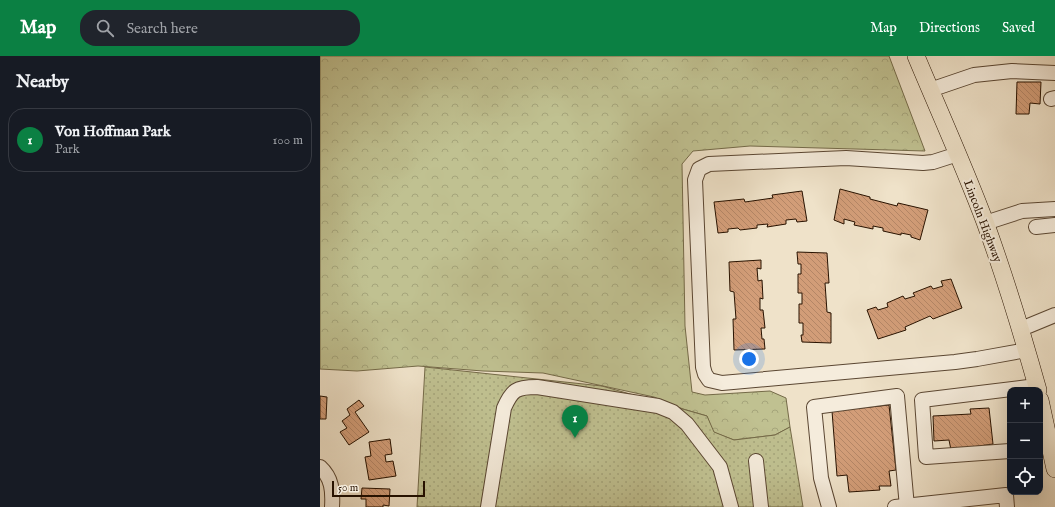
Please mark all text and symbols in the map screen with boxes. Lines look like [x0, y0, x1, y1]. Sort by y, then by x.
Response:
search box [80, 10, 360, 46]
text: Map [20, 16, 56, 40]
icon: search [94, 17, 116, 39]
text: Search here [126, 19, 198, 38]
text: Map [870, 19, 897, 37]
text: Directions [919, 19, 980, 37]
text: Saved [1002, 19, 1035, 37]
text: Nearby [16, 72, 69, 93]
text: Von Hoffman Park [55, 122, 171, 141]
text: 1 [28, 132, 32, 149]
text: 100 m [273, 132, 303, 149]
text: Park [55, 141, 80, 158]
street label: Lincoln Highway [960, 178, 1005, 265]
your location [739, 349, 759, 369]
map controls [1007, 387, 1043, 495]
button: + [1007, 387, 1043, 423]
pin: 1 [562, 405, 588, 438]
button: − [1007, 423, 1043, 459]
button: locate [1007, 459, 1043, 495]
scale bar [332, 479, 425, 498]
text: 50 m [338, 481, 358, 495]

